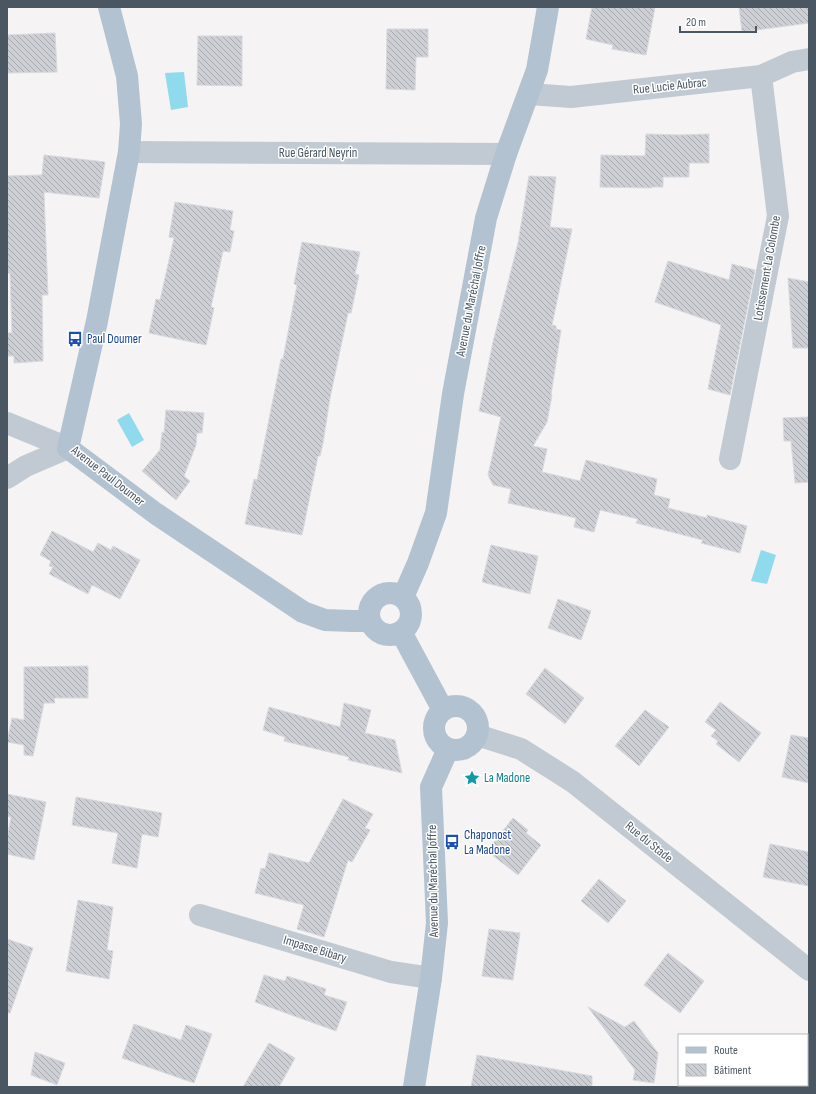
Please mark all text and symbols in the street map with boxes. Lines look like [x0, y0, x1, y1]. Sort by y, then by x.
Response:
scale bar [680, 8, 756, 34]
text: 20 m [686, 15, 706, 30]
street label: Rue Lucie Aubrac [632, 74, 708, 98]
street label: Rue Gérard Neyrin [279, 145, 357, 161]
street label: Lotissement La Colombe [750, 214, 784, 322]
street label: Avenue du Maréchal Joffre [452, 244, 490, 359]
bus stop icon: Paul Doumer [66, 330, 84, 348]
place label: Paul Doumer [87, 331, 142, 347]
street label: Avenue Paul Doumer [67, 442, 148, 510]
place icon: La Madone [463, 769, 481, 787]
place label: La Madone [484, 770, 530, 786]
street label: Rue du Stade [622, 818, 676, 866]
street label: Avenue du Maréchal Joffre [424, 824, 442, 939]
place label: Chaponost La Madone [464, 827, 511, 858]
bus stop icon: Chaponost La Madone [443, 833, 461, 851]
street label: Impasse Bibary [281, 932, 349, 966]
legend [678, 1034, 808, 1086]
text: Route [714, 1043, 738, 1058]
text: Bâtiment [714, 1063, 752, 1078]

